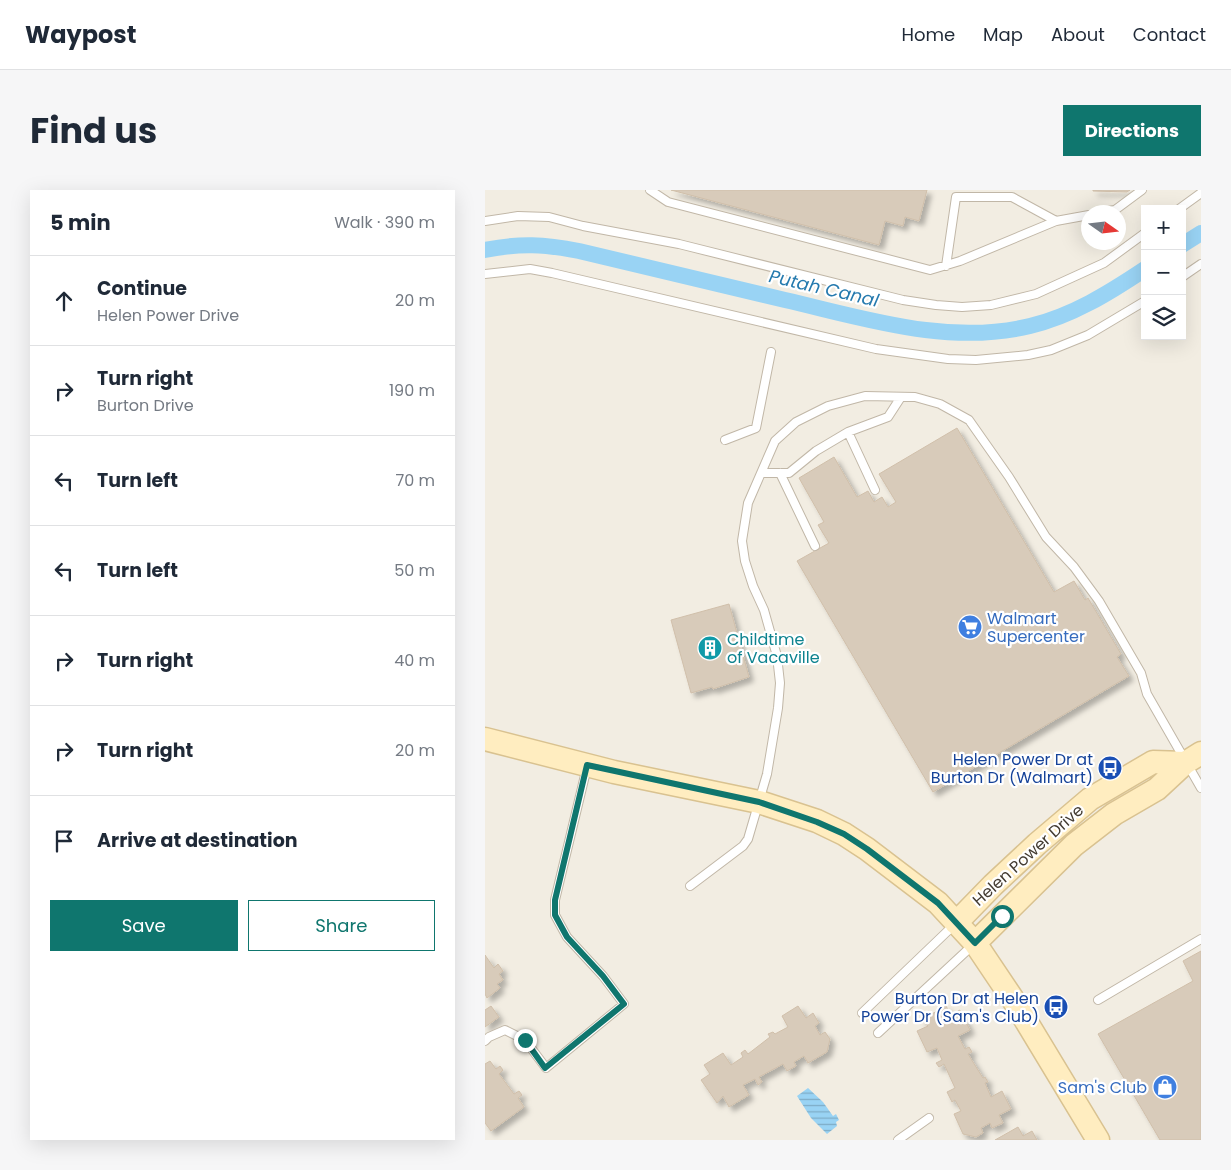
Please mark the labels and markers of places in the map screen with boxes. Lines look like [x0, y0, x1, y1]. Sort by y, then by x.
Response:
place label: Walmart Supercenter [987, 607, 1085, 648]
supermarket icon: Walmart Supercenter [957, 614, 983, 640]
place label: Childtime of Vacaville [727, 628, 820, 669]
building icon: Childtime of Vacaville [697, 635, 723, 661]
place label: Helen Power Dr at Burton Dr (Walmart) [931, 748, 1093, 789]
bus stop icon: Helen Power Dr at Burton Dr (Walmart) [1097, 755, 1123, 781]
place label: Burton Dr at Helen Power Dr (Sam's Club) [861, 987, 1039, 1028]
bus stop icon: Burton Dr at Helen Power Dr (Sam's Club) [1043, 994, 1069, 1020]
shop icon: Sam's Club [1152, 1074, 1178, 1100]
place label: Sam's Club [1058, 1076, 1147, 1099]

